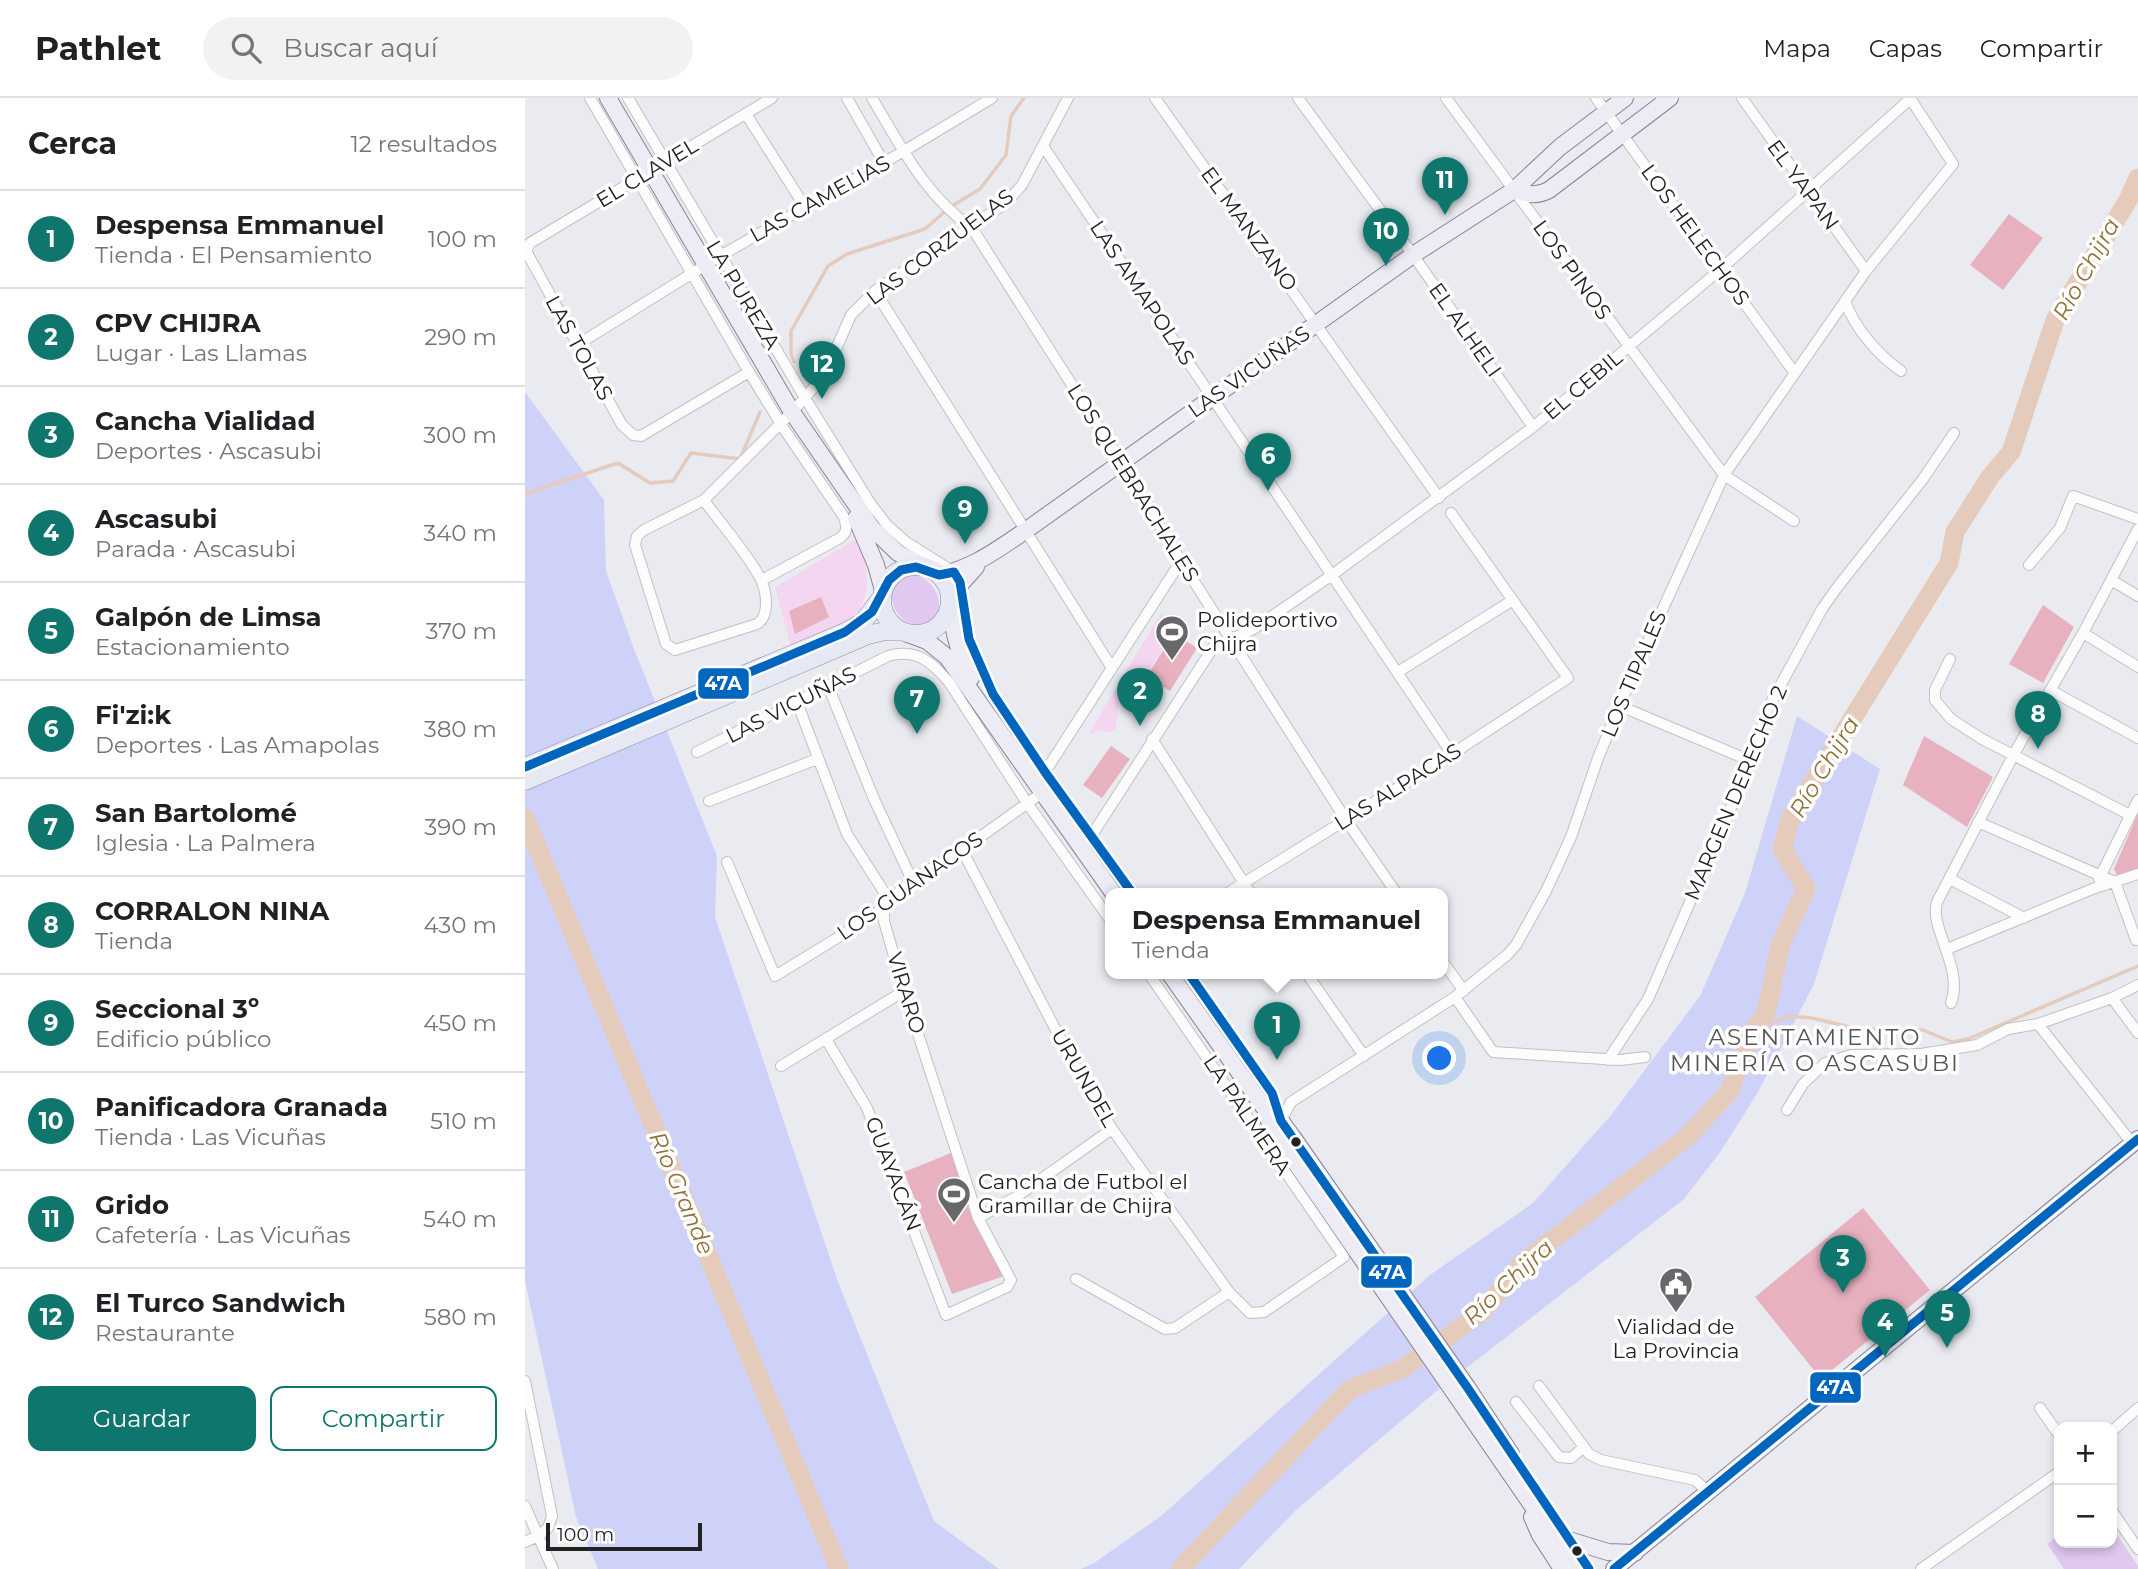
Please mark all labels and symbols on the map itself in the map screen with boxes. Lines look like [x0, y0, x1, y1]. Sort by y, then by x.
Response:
street label: EL CLAVEL [591, 132, 703, 213]
street label: EL YAPAN [1762, 135, 1845, 235]
street label: LAS CAMELIAS [745, 150, 894, 247]
pin: 11 [1422, 157, 1468, 215]
street label: LOS HELECHOS [1636, 159, 1755, 310]
street label: EL MANZANO [1196, 162, 1303, 296]
street label: LAS CORZUELAS [861, 183, 1018, 310]
pin: 10 [1363, 208, 1409, 266]
water label: Río Chijra [2047, 213, 2125, 325]
street label: LOS PINOS [1528, 215, 1617, 324]
street label: LAS AMAPOLAS [1085, 216, 1200, 370]
street label: LA PUREZA [701, 236, 786, 354]
street label: EL ALHELI [1424, 278, 1507, 382]
street label: LAS TOLAS [540, 291, 618, 404]
street label: LAS VICUÑAS [1183, 320, 1314, 423]
pin: 12 [799, 341, 845, 399]
street label: EL CEBIL [1538, 344, 1628, 425]
street label: LOS QUEBRACHALES [1062, 379, 1205, 586]
pin: 6 [1245, 433, 1291, 491]
pin: 9 [942, 486, 988, 544]
place label: Polideportivo Chijra [1197, 607, 1338, 656]
street label: LOS TIPALES [1596, 607, 1671, 741]
sports icon: Polideportivo Chijra [1153, 613, 1191, 662]
street label: LAS VICUÑAS [721, 661, 860, 748]
line badge: 47A [697, 667, 750, 700]
pin: 2 [1117, 668, 1163, 726]
text: 47A [704, 672, 742, 695]
pin: 7 [894, 676, 940, 734]
street label: MARGEN DERECHO 2 [1679, 682, 1792, 904]
pin: 8 [2015, 691, 2061, 749]
water label: Río Chijra [1783, 712, 1865, 822]
street label: LAS ALPACAS [1330, 738, 1466, 836]
street label: LOS GUANACOS [832, 826, 987, 945]
street label: VIRARO [882, 949, 931, 1037]
pin: 1 [1254, 1002, 1300, 1060]
district label: ASENTAMIENTO MINERÍA O ASCASUBI [1670, 1023, 1960, 1077]
street label: URUNDEL [1046, 1024, 1123, 1132]
your location [1422, 1041, 1456, 1075]
street label: LA PALMERA [1198, 1050, 1297, 1180]
street label: GUAYACÁN [860, 1113, 927, 1235]
water label: Río Grande [644, 1127, 720, 1259]
unlabelled marker [1289, 1135, 1303, 1149]
place label: Cancha de Futbol el Gramillar de Chijra [978, 1169, 1188, 1218]
sports icon: Cancha de Futbol el Gramillar de Chijra [935, 1175, 973, 1224]
water label: Río Chijra [1457, 1233, 1559, 1331]
pin: 3 [1820, 1235, 1866, 1293]
line badge: 47A [1360, 1255, 1413, 1289]
text: 47A [1368, 1261, 1406, 1284]
public building icon: Vialidad de La Provincia [1657, 1265, 1695, 1314]
pin: 5 [1924, 1290, 1970, 1348]
pin: 4 [1862, 1299, 1908, 1357]
place label: Vialidad de La Provincia [1613, 1314, 1739, 1363]
line badge: 47A [1809, 1371, 1862, 1404]
text: 47A [1816, 1376, 1854, 1399]
scale bar [546, 1520, 702, 1552]
unlabelled marker [1570, 1544, 1584, 1558]

